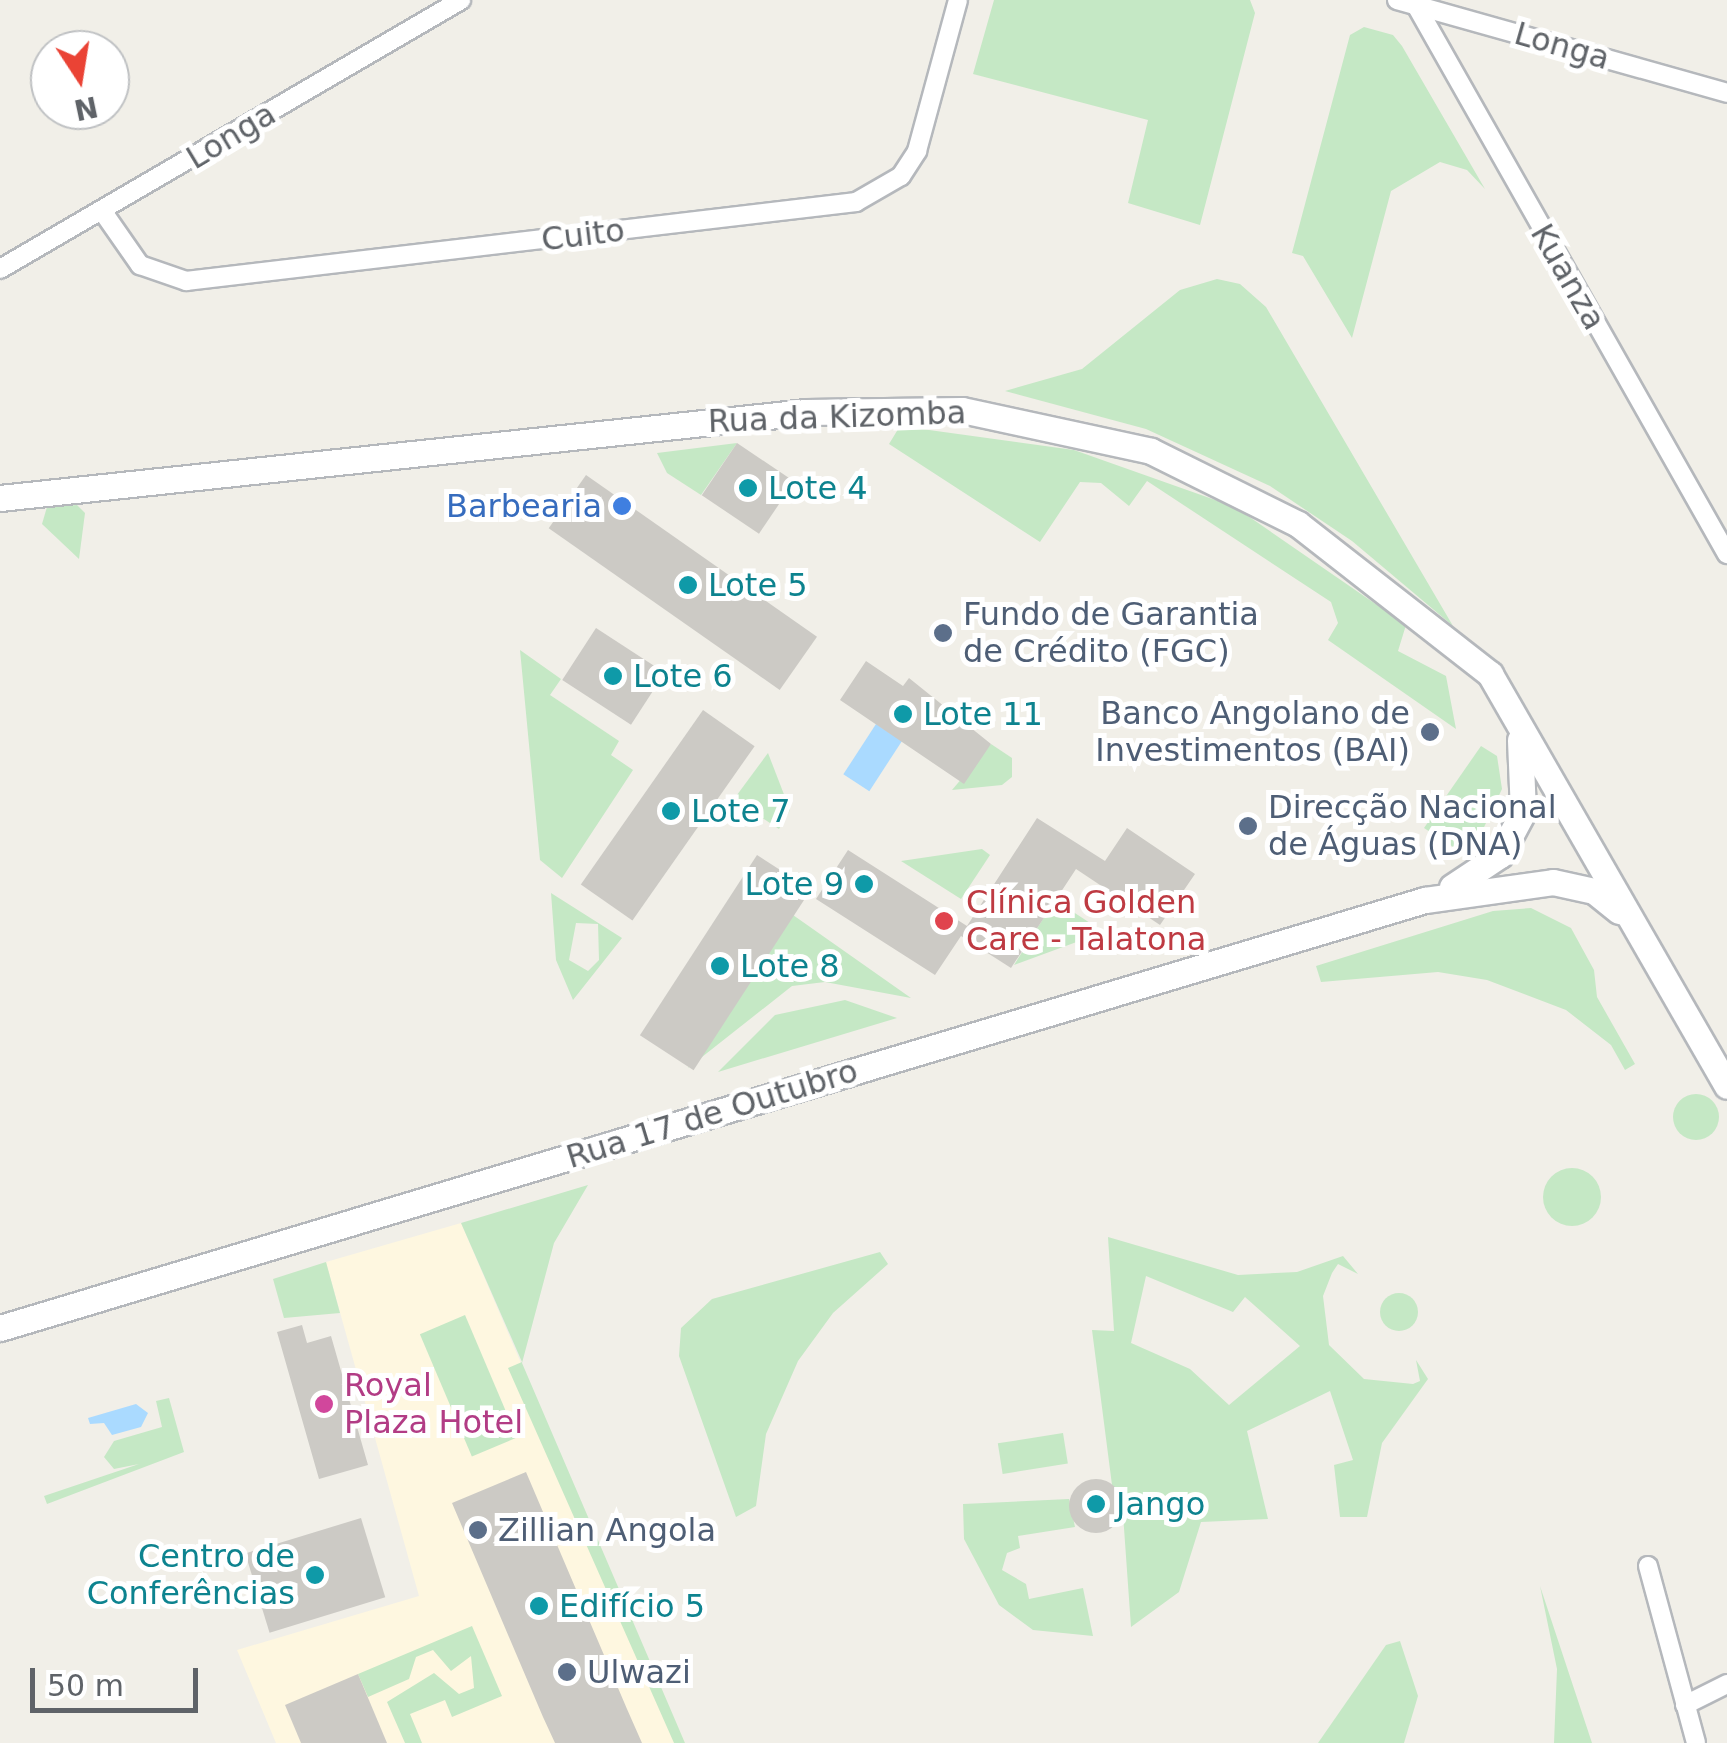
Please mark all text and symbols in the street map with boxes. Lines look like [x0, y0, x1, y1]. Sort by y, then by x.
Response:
street label: Longa [1510, 14, 1614, 78]
north arrow [30, 30, 130, 130]
text: N [71, 89, 101, 126]
street label: Longa [180, 95, 282, 177]
street label: Cuito [539, 211, 627, 259]
street label: Kuanza [1522, 217, 1614, 337]
street label: Rua da Kizomba [707, 393, 967, 441]
place label: Lote 4 [768, 469, 868, 507]
marker: Lote 4 [737, 477, 759, 499]
place label: Barbearia [446, 487, 602, 525]
marker: Barbearia [611, 495, 633, 517]
place label: Lote 5 [708, 566, 808, 604]
marker: Lote 5 [677, 574, 699, 596]
place label: Fundo de Garantia de Crédito (FGC) [963, 596, 1259, 671]
marker: Fundo de Garantia de Crédito (FGC) [932, 622, 954, 644]
place label: Lote 6 [633, 657, 733, 695]
marker: Lote 6 [602, 665, 624, 687]
place label: Lote 11 [923, 695, 1043, 733]
place label: Banco Angolano de Investimentos (BAI) [1095, 695, 1410, 770]
marker: Lote 11 [892, 703, 914, 725]
marker: Banco Angolano de Investimentos (BAI) [1419, 721, 1441, 743]
place label: Direcção Nacional de Águas (DNA) [1268, 789, 1557, 864]
place label: Lote 7 [691, 792, 791, 830]
marker: Lote 7 [660, 800, 682, 822]
marker: Direcção Nacional de Águas (DNA) [1237, 815, 1259, 837]
place label: Lote 9 [744, 865, 844, 903]
marker: Lote 9 [853, 873, 875, 895]
place label: Clínica Golden Care - Talatona [966, 884, 1206, 959]
marker: Clínica Golden Care - Talatona [931, 908, 957, 934]
place label: Lote 8 [740, 947, 840, 985]
marker: Lote 8 [709, 955, 731, 977]
street label: Rua 17 de Outubro [562, 1051, 862, 1177]
place label: Royal Plaza Hotel [344, 1367, 523, 1442]
marker: Royal Plaza Hotel [313, 1393, 335, 1415]
place label: Jango [1116, 1485, 1205, 1523]
marker: Jango [1085, 1493, 1107, 1515]
place label: Zillian Angola [498, 1511, 716, 1549]
marker: Zillian Angola [467, 1519, 489, 1541]
place label: Centro de Conferências [87, 1538, 295, 1613]
marker: Centro de Conferências [304, 1564, 326, 1586]
place label: Edifício 5 [559, 1587, 705, 1625]
marker: Edifício 5 [528, 1595, 550, 1617]
scale bar [35, 1648, 202, 1710]
place label: Ulwazi [587, 1653, 691, 1691]
marker: Ulwazi [556, 1661, 578, 1683]
text: 50 m [47, 1668, 124, 1703]

